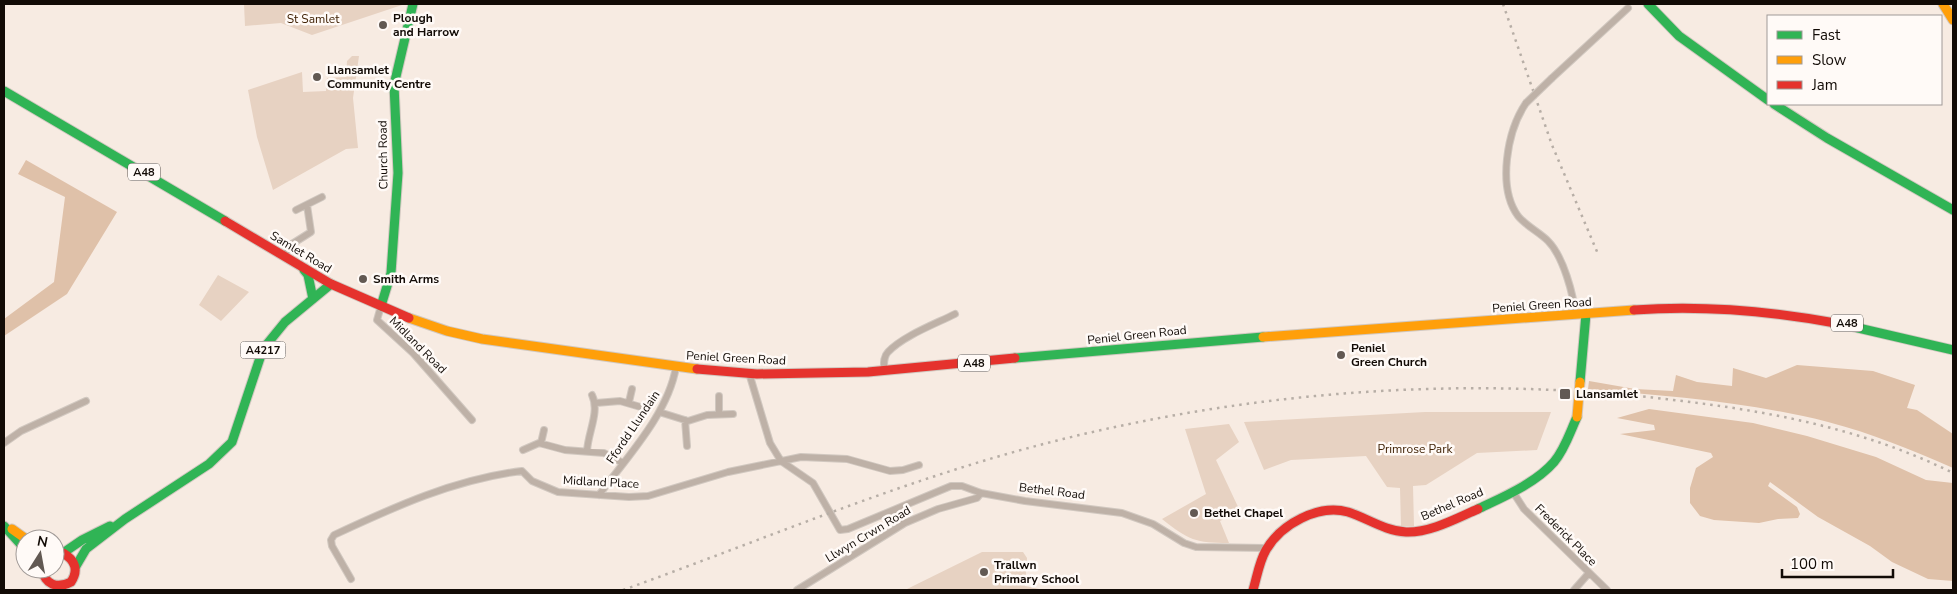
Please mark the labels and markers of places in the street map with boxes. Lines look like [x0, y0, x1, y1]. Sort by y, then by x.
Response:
place label: Plough and Harrow [393, 10, 460, 40]
marker: Plough and Harrow [377, 19, 389, 31]
place label: Llansamlet Community Centre [327, 62, 431, 92]
marker: Llansamlet Community Centre [311, 71, 323, 83]
place label: Smith Arms [373, 271, 439, 287]
marker: Smith Arms [357, 273, 369, 285]
place label: Peniel Green Church [1351, 340, 1427, 370]
marker: Peniel Green Church [1335, 349, 1347, 361]
place label: Llansamlet [1576, 386, 1638, 402]
marker: Llansamlet [1558, 387, 1572, 401]
place label: Bethel Chapel [1204, 505, 1283, 521]
marker: Bethel Chapel [1188, 507, 1200, 519]
place label: Trallwn Primary School [994, 557, 1079, 587]
marker: Trallwn Primary School [978, 566, 990, 578]

